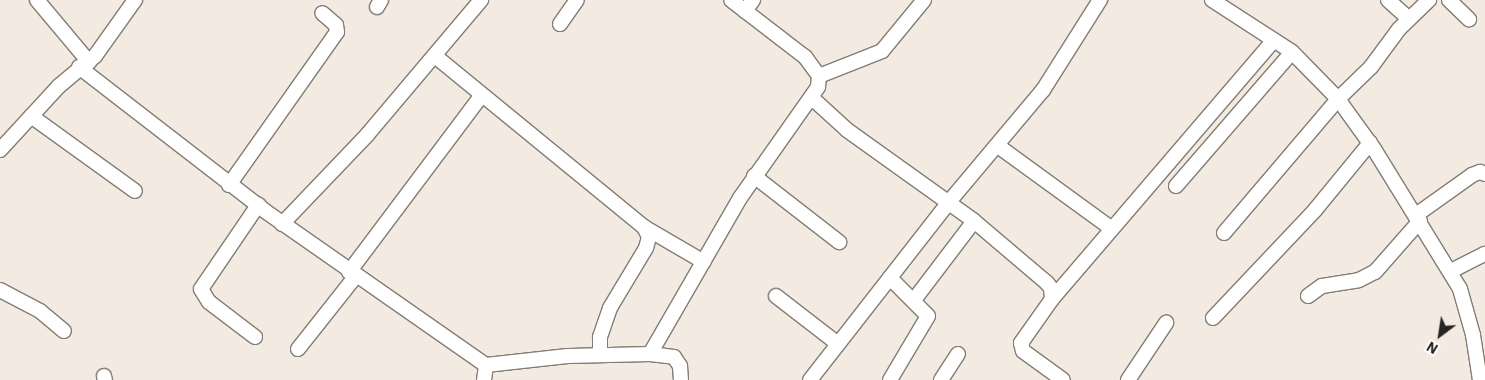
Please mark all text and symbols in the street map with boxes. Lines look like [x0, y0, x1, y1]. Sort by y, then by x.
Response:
north arrow [1415, 310, 1465, 360]
text: N [1423, 338, 1441, 358]

